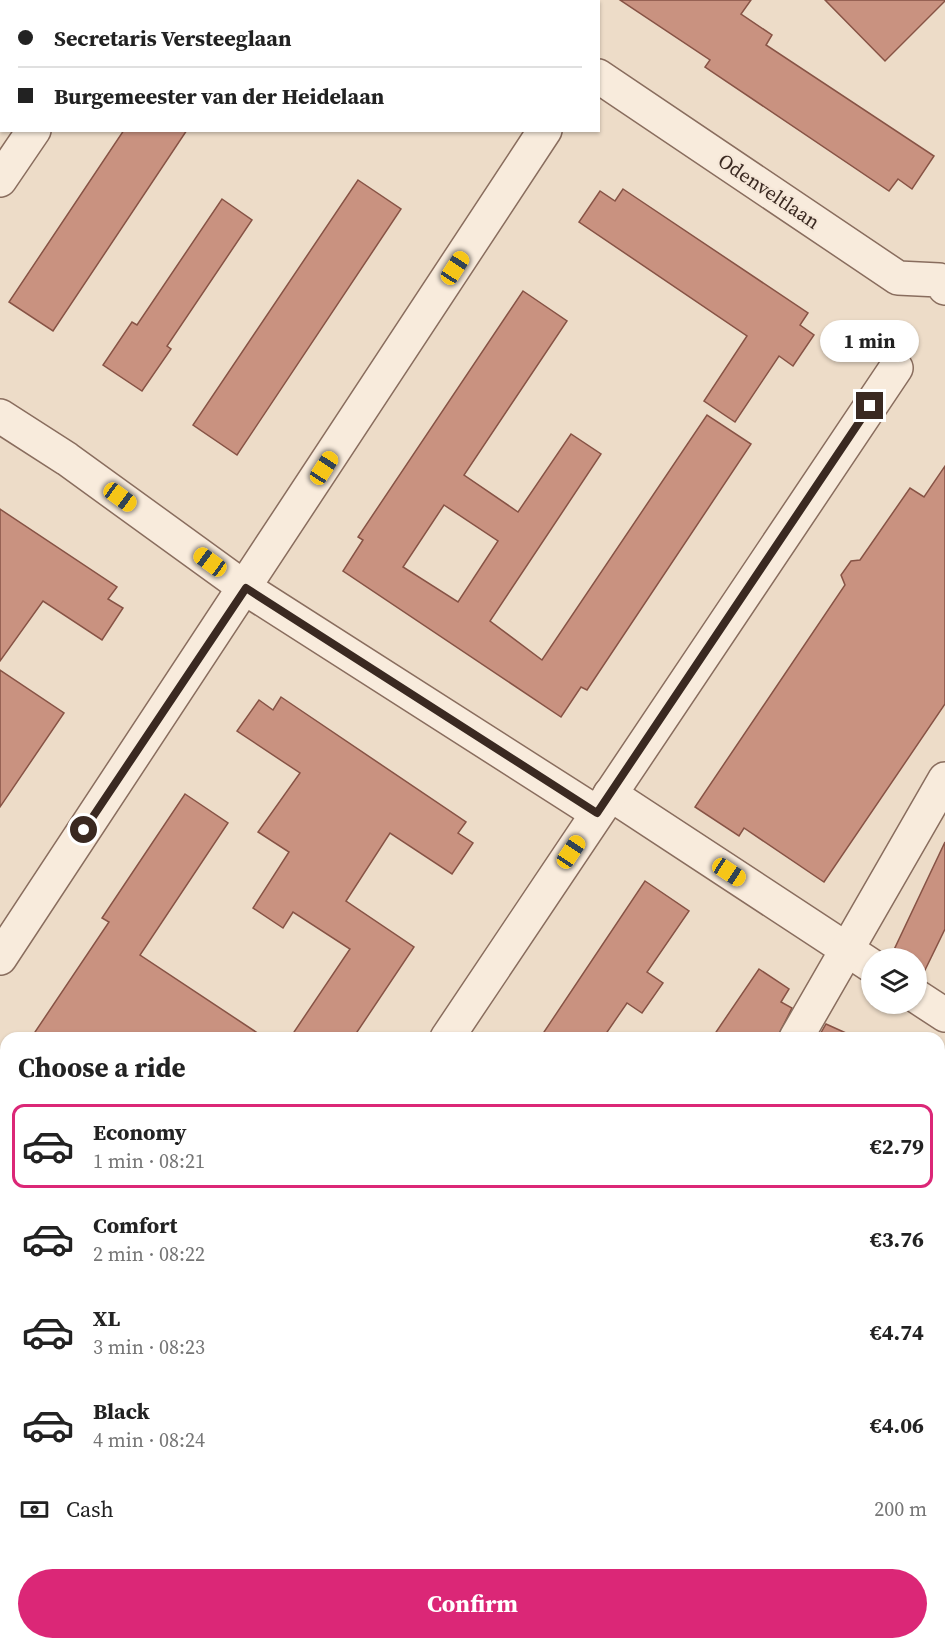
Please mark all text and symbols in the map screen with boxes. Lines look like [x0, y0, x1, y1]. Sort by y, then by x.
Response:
text: Secretaris Versteeglaan [54, 23, 291, 53]
text: Burgemeester van der Heidelaan [54, 81, 384, 111]
street label: Odenveltlaan [712, 147, 826, 235]
car [438, 248, 472, 288]
callout: 1 min [820, 319, 920, 361]
text: 1 min [844, 327, 895, 355]
route end [856, 392, 883, 419]
car [307, 448, 341, 488]
car [100, 479, 140, 515]
car [190, 544, 230, 580]
route start [70, 816, 97, 843]
car [553, 832, 589, 872]
car [709, 855, 749, 889]
map controls [861, 948, 927, 1014]
button: layers [861, 948, 927, 1014]
text: Choose a ride [18, 1049, 186, 1086]
text: Economy [93, 1117, 187, 1147]
icon: car [21, 1119, 75, 1173]
text: €2.79 [870, 1131, 924, 1161]
text: 1 min · 08:21 [93, 1147, 205, 1175]
text: Comfort [93, 1210, 177, 1240]
icon: car [21, 1212, 75, 1266]
text: €3.76 [870, 1224, 924, 1254]
text: 2 min · 08:22 [93, 1240, 205, 1268]
text: XL [93, 1303, 120, 1333]
icon: car [21, 1305, 75, 1359]
text: €4.74 [870, 1317, 924, 1347]
text: 3 min · 08:23 [93, 1333, 205, 1361]
text: Black [93, 1396, 150, 1426]
icon: car [21, 1398, 75, 1452]
text: €4.06 [870, 1410, 924, 1440]
text: 4 min · 08:24 [93, 1426, 205, 1454]
icon: cash [18, 1493, 51, 1526]
text: Cash [66, 1494, 114, 1524]
text: 200 m [874, 1495, 927, 1523]
button: Confirm [18, 1569, 927, 1638]

